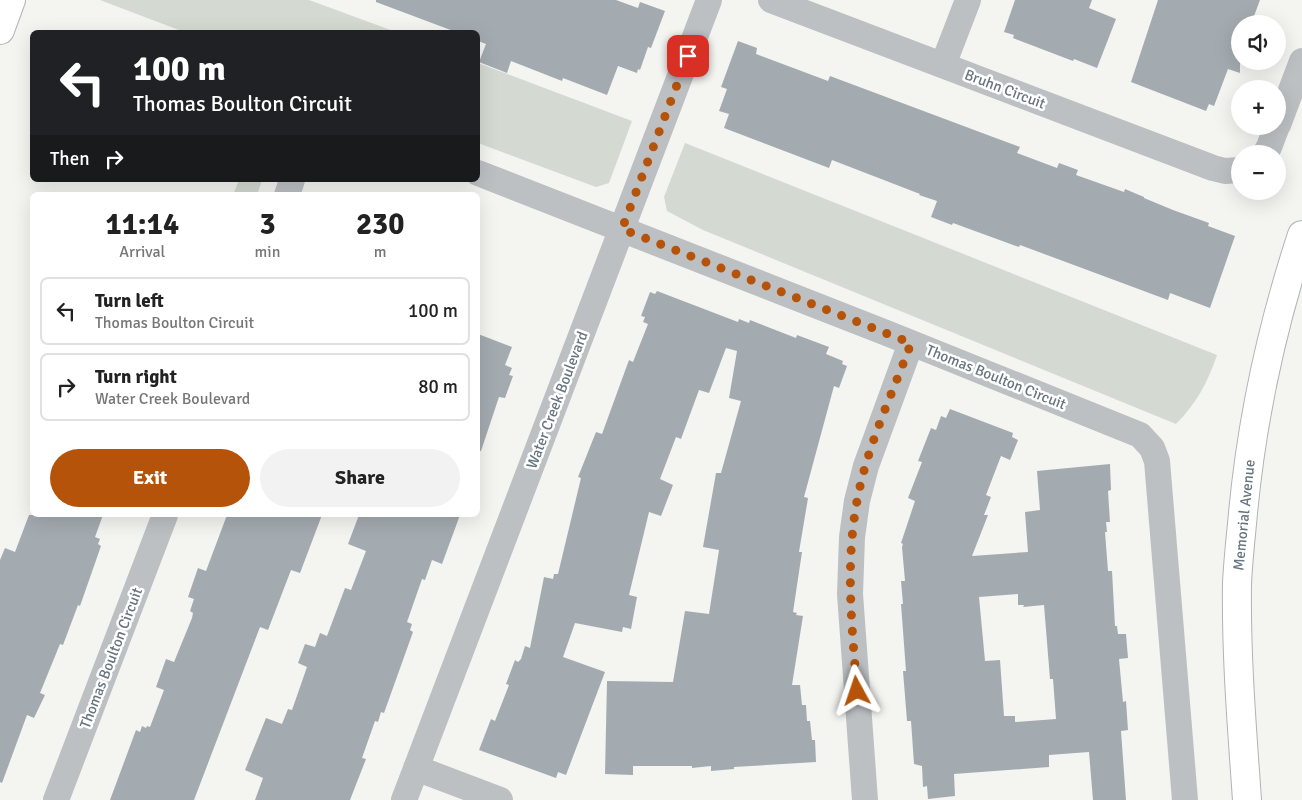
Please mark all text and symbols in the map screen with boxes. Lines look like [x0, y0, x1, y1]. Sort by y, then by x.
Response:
map controls [1231, 15, 1286, 200]
button: sound [1231, 15, 1286, 70]
pin [667, 35, 709, 77]
icon: arrive [674, 42, 702, 70]
text: 100 m [133, 47, 226, 90]
icon: left [50, 50, 115, 115]
street label: Bruhn Circuit [962, 65, 1048, 113]
button: + [1231, 80, 1286, 135]
text: Thomas Boulton Circuit [133, 90, 352, 117]
icon: right [100, 145, 128, 173]
button: − [1231, 145, 1286, 200]
text: Then [50, 147, 90, 171]
text: 11:14 [105, 206, 179, 243]
text: 3 [259, 206, 276, 243]
text: 230 [356, 206, 404, 243]
text: Arrival [119, 242, 165, 262]
text: min [255, 242, 280, 262]
text: m [374, 242, 387, 262]
text: Turn left [95, 289, 164, 313]
icon: left [52, 297, 80, 325]
text: 100 m [408, 299, 458, 323]
text: Thomas Boulton Circuit [95, 313, 254, 333]
street label: Water Creek Boulevard [522, 329, 592, 471]
street label: Thomas Boulton Circuit [923, 341, 1069, 413]
text: Turn right [95, 365, 177, 389]
icon: right [52, 373, 80, 401]
text: 80 m [418, 375, 458, 399]
text: Water Creek Boulevard [95, 389, 250, 409]
button: Exit [50, 449, 250, 507]
button: Share [260, 449, 460, 507]
street label: Memorial Avenue [1229, 459, 1259, 571]
street label: Thomas Boulton Circuit [76, 585, 146, 731]
position arrow [830, 664, 882, 716]

